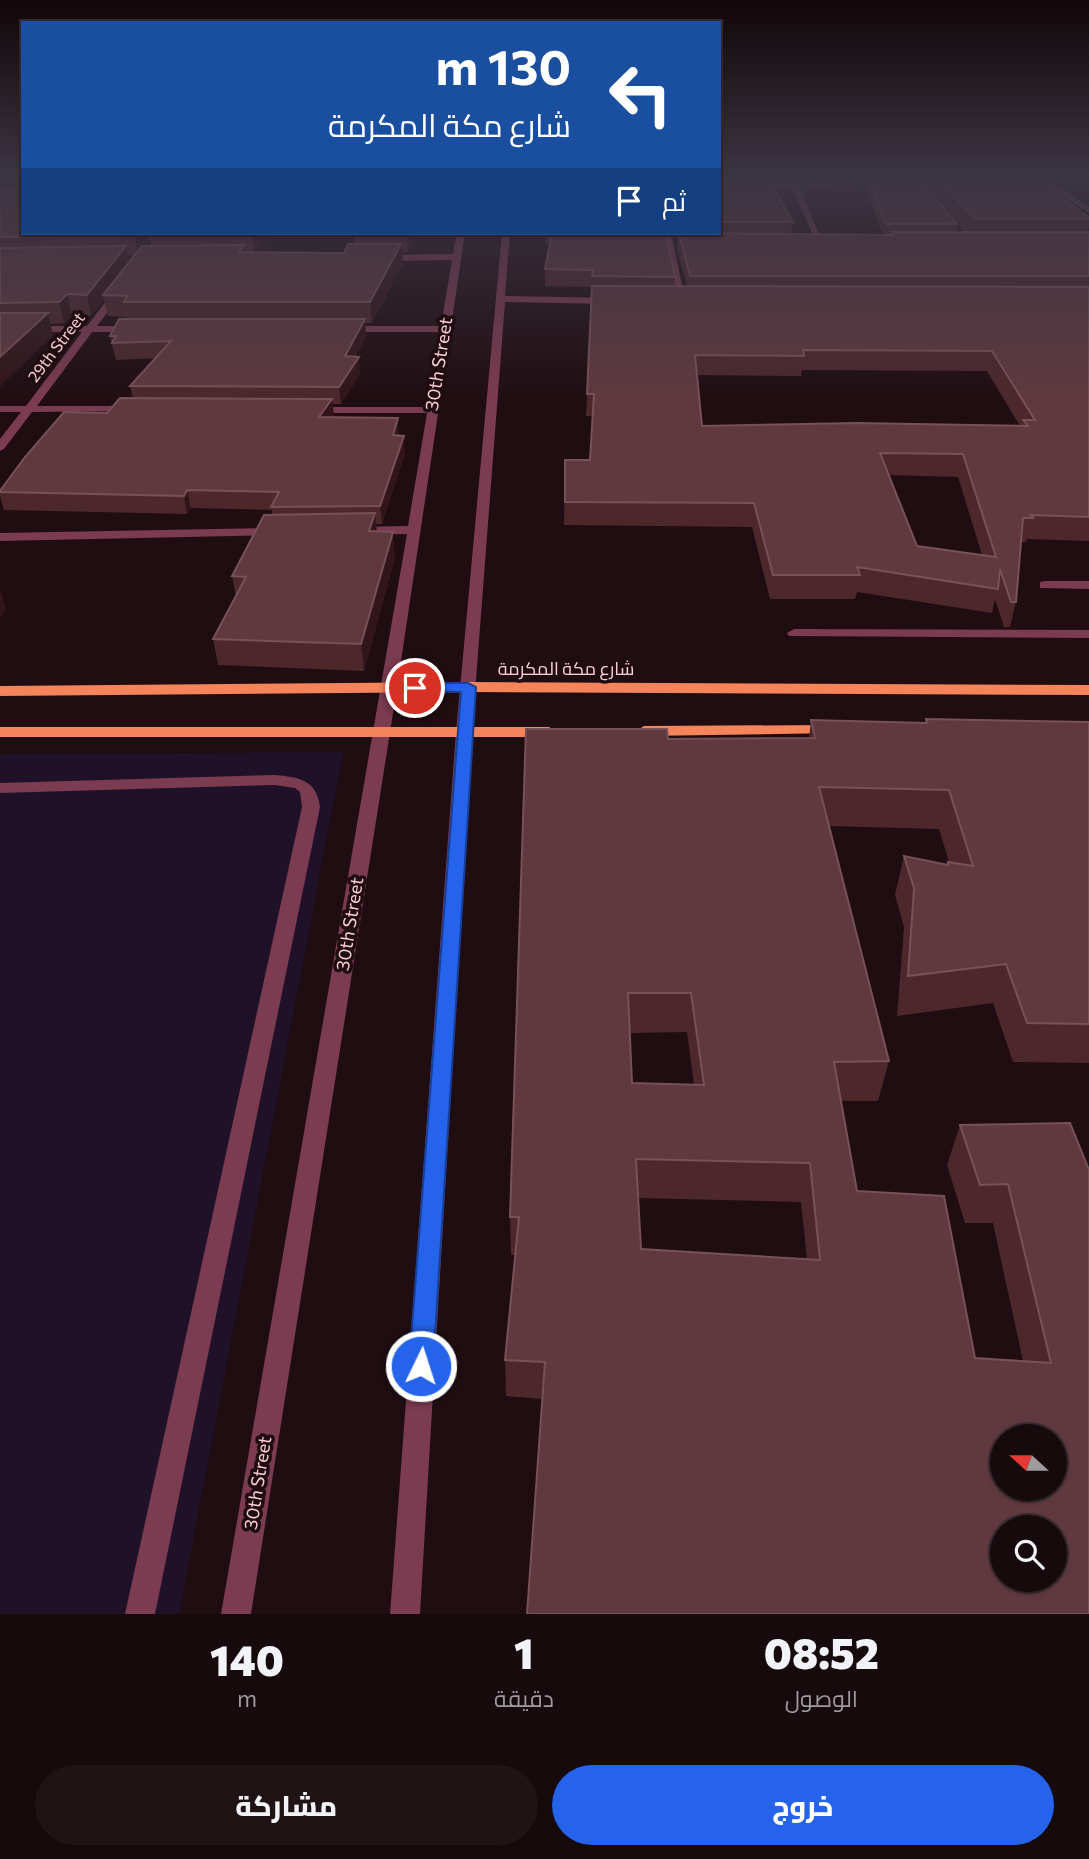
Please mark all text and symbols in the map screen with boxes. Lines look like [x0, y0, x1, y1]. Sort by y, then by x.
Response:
text: 130 m [436, 35, 571, 95]
icon: left [595, 49, 686, 140]
text: شارع مكة المكرمة [328, 104, 571, 144]
icon: arrive [610, 182, 648, 220]
text: ثم [662, 185, 686, 216]
street label: 29th Street [23, 308, 88, 385]
street label: 30th Street [420, 316, 456, 412]
street label: شارع مكة المكرمة [498, 657, 634, 681]
pin [385, 658, 445, 718]
icon: arrive [396, 669, 434, 707]
street label: 30th Street [331, 876, 367, 972]
position arrow [384, 1329, 458, 1403]
north arrow [990, 1424, 1068, 1502]
map controls [990, 1424, 1067, 1592]
street label: 30th Street [239, 1435, 275, 1531]
button: search [990, 1515, 1067, 1592]
text: 1 [514, 1626, 534, 1678]
text: 08:52 [764, 1626, 879, 1678]
text: 140 [210, 1633, 284, 1685]
text: m [237, 1684, 257, 1712]
text: دقيقة [494, 1684, 554, 1712]
text: الوصول [785, 1684, 858, 1712]
button: مشاركة [35, 1765, 538, 1845]
button: خروج [552, 1765, 1054, 1845]

